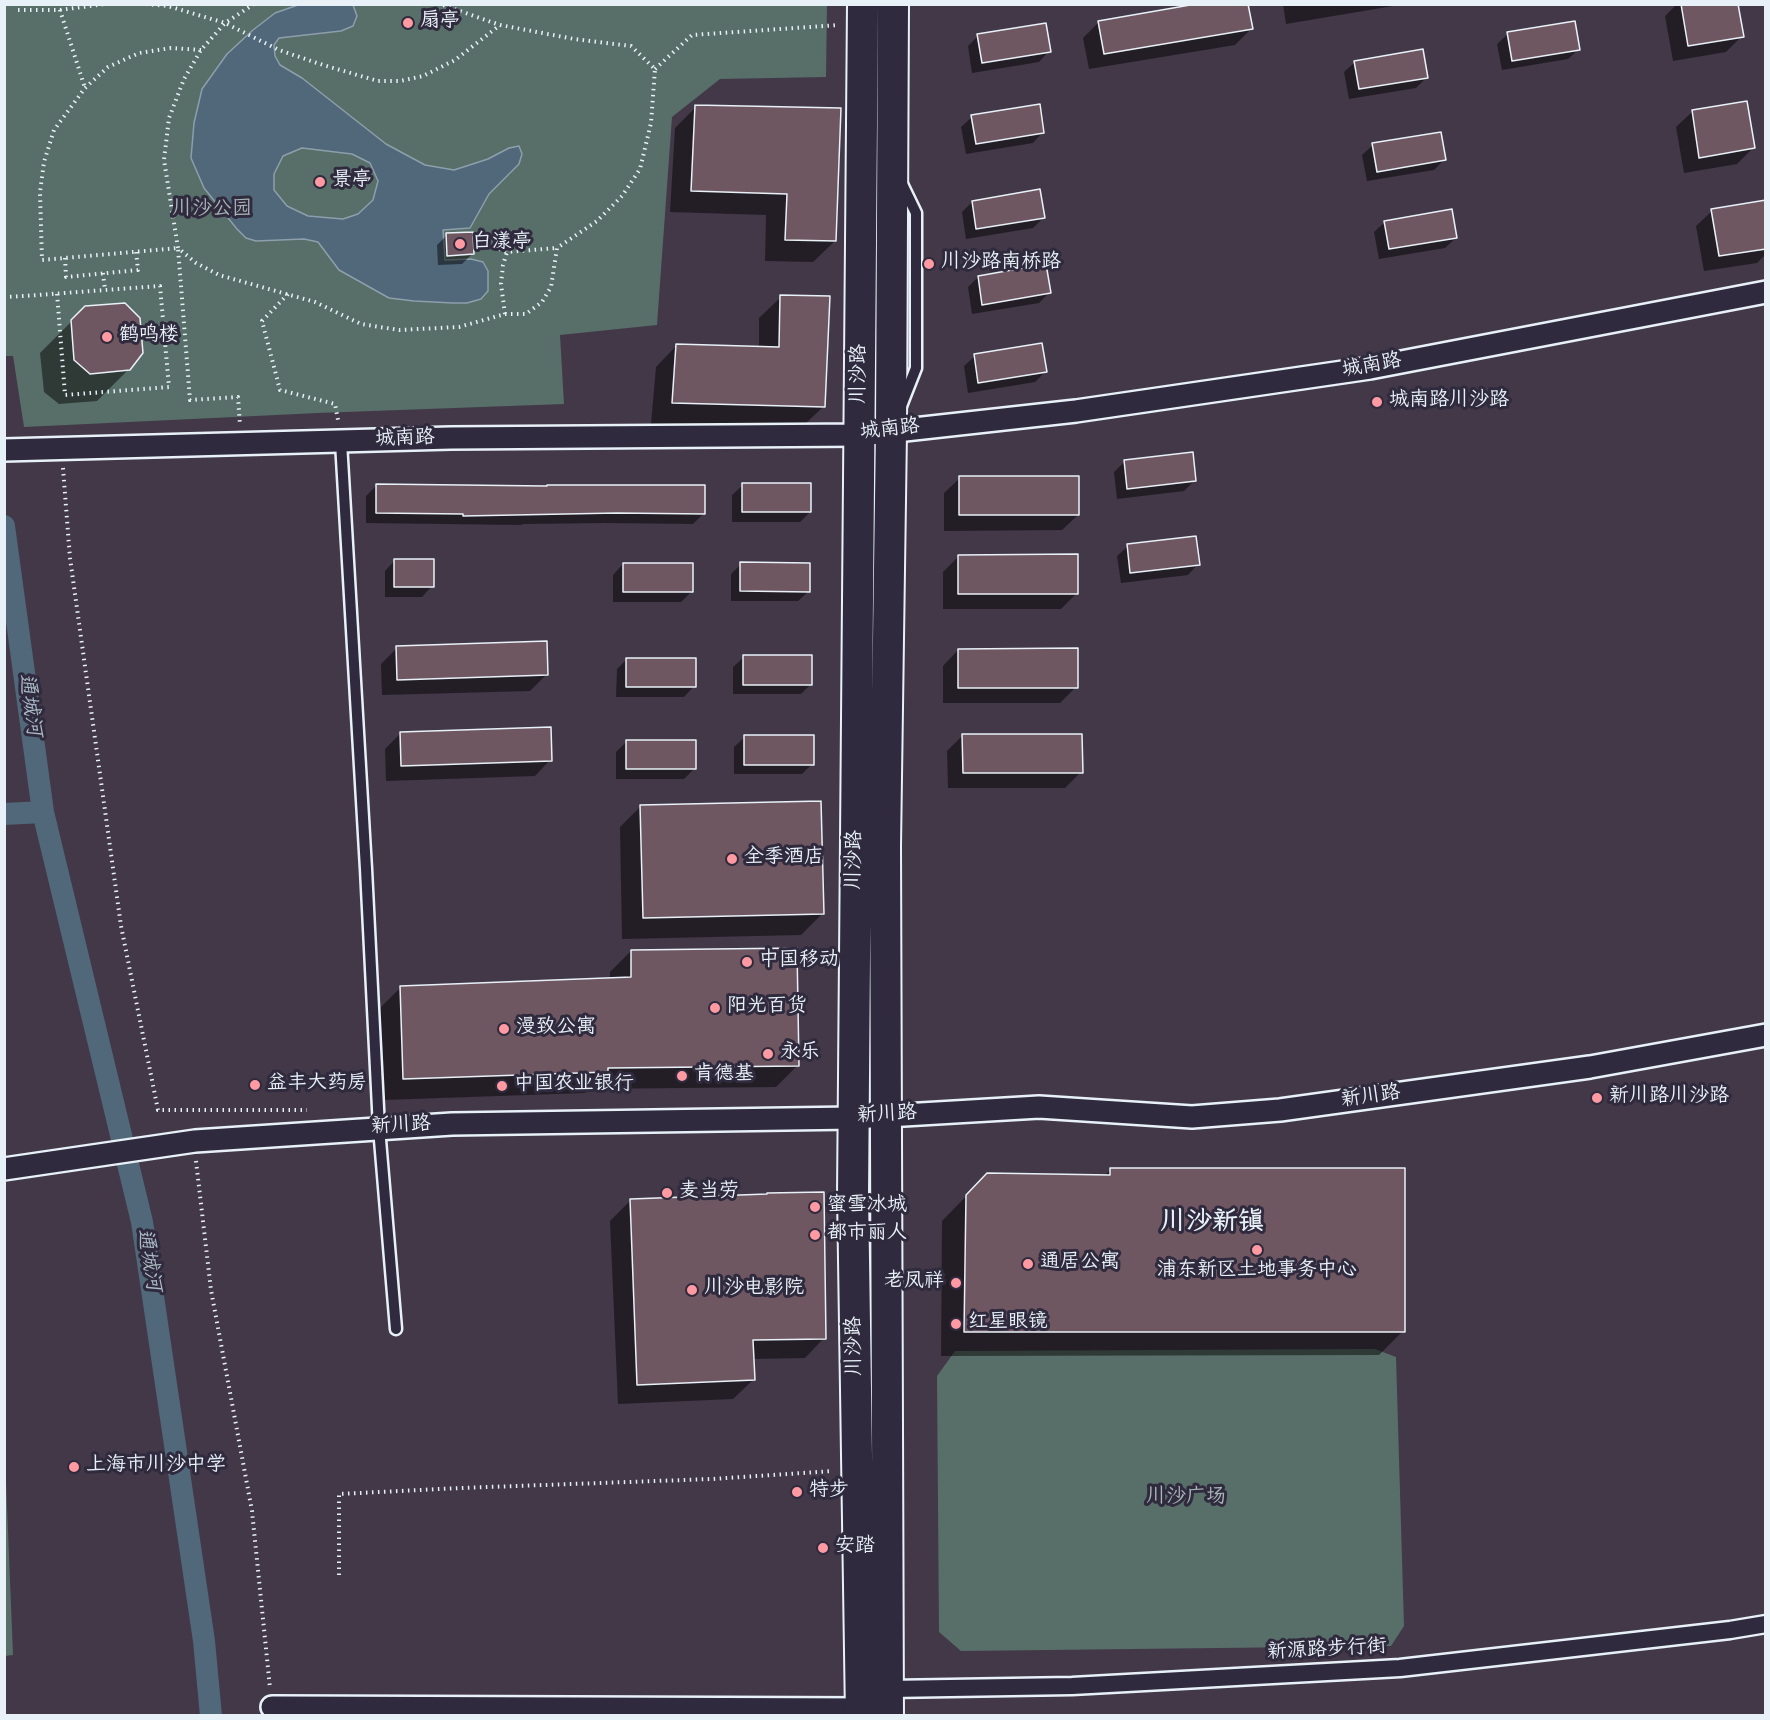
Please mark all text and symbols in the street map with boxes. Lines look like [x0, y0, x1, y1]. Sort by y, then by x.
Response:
place label: 扇亭 [420, 11, 460, 35]
marker: 扇亭 [401, 16, 415, 30]
place label: 景亭 [332, 170, 372, 194]
marker: 景亭 [313, 175, 327, 189]
park label: 川沙公园 [172, 199, 252, 223]
place label: 白漾亭 [472, 232, 532, 256]
marker: 白漾亭 [453, 237, 467, 251]
place label: 川沙路南桥路 [941, 252, 1061, 276]
marker: 川沙路南桥路 [922, 257, 936, 271]
place label: 鹤鸣楼 [119, 325, 179, 349]
marker: 鹤鸣楼 [100, 330, 114, 344]
street label: 川沙路 [849, 344, 873, 404]
street label: 城南路 [1340, 350, 1404, 384]
place label: 城南路川沙路 [1389, 390, 1509, 414]
marker: 城南路川沙路 [1370, 395, 1384, 409]
street label: 城南路 [859, 416, 921, 446]
street label: 城南路 [375, 427, 435, 453]
water label: 通城河 [11, 672, 45, 738]
street label: 川沙路 [843, 830, 869, 890]
place label: 全季酒店 [744, 847, 824, 871]
marker: 全季酒店 [725, 852, 739, 866]
place label: 中国移动 [759, 950, 839, 974]
marker: 中国移动 [740, 955, 754, 969]
place label: 阳光百货 [727, 996, 807, 1020]
marker: 阳光百货 [708, 1001, 722, 1015]
place label: 漫致公寓 [516, 1017, 596, 1041]
marker: 漫致公寓 [497, 1022, 511, 1036]
place label: 永乐 [780, 1042, 820, 1066]
marker: 永乐 [761, 1047, 775, 1061]
place label: 肯德基 [694, 1064, 754, 1088]
marker: 肯德基 [675, 1069, 689, 1083]
place label: 益丰大药房 [267, 1073, 367, 1097]
place label: 中国农业银行 [514, 1074, 634, 1098]
marker: 益丰大药房 [248, 1078, 262, 1092]
marker: 中国农业银行 [495, 1079, 509, 1093]
street label: 新川路 [1340, 1082, 1402, 1114]
place label: 新川路川沙路 [1609, 1086, 1729, 1110]
marker: 新川路川沙路 [1590, 1091, 1604, 1105]
street label: 新川路 [856, 1102, 918, 1130]
street label: 新川路 [370, 1113, 432, 1141]
place label: 麦当劳 [679, 1181, 739, 1205]
marker: 麦当劳 [660, 1186, 674, 1200]
place label: 蜜雪冰城 [827, 1195, 907, 1219]
marker: 蜜雪冰城 [808, 1200, 822, 1214]
district label: 川沙新镇 [1160, 1209, 1264, 1241]
place label: 都市丽人 [827, 1223, 907, 1247]
water label: 通城河 [130, 1227, 164, 1293]
marker: 都市丽人 [808, 1228, 822, 1242]
marker: 浦东新区土地事务中心 [1250, 1243, 1264, 1257]
place label: 通居公寓 [1040, 1252, 1120, 1276]
marker: 通居公寓 [1021, 1257, 1035, 1271]
place label: 浦东新区土地事务中心 [1157, 1260, 1357, 1284]
place label: 老凤祥 [884, 1271, 944, 1295]
marker: 老凤祥 [949, 1276, 963, 1290]
place label: 川沙电影院 [704, 1278, 804, 1302]
marker: 川沙电影院 [685, 1283, 699, 1297]
place label: 红星眼镜 [968, 1312, 1048, 1336]
street label: 川沙路 [843, 1316, 869, 1376]
marker: 红星眼镜 [949, 1317, 963, 1331]
place label: 上海市川沙中学 [86, 1455, 226, 1479]
marker: 上海市川沙中学 [67, 1460, 81, 1474]
place label: 特步 [809, 1480, 849, 1504]
marker: 特步 [790, 1485, 804, 1499]
park label: 川沙广场 [1146, 1487, 1226, 1511]
place label: 安踏 [835, 1536, 875, 1560]
marker: 安踏 [816, 1541, 830, 1555]
street label: 新源路步行街 [1266, 1636, 1388, 1666]

